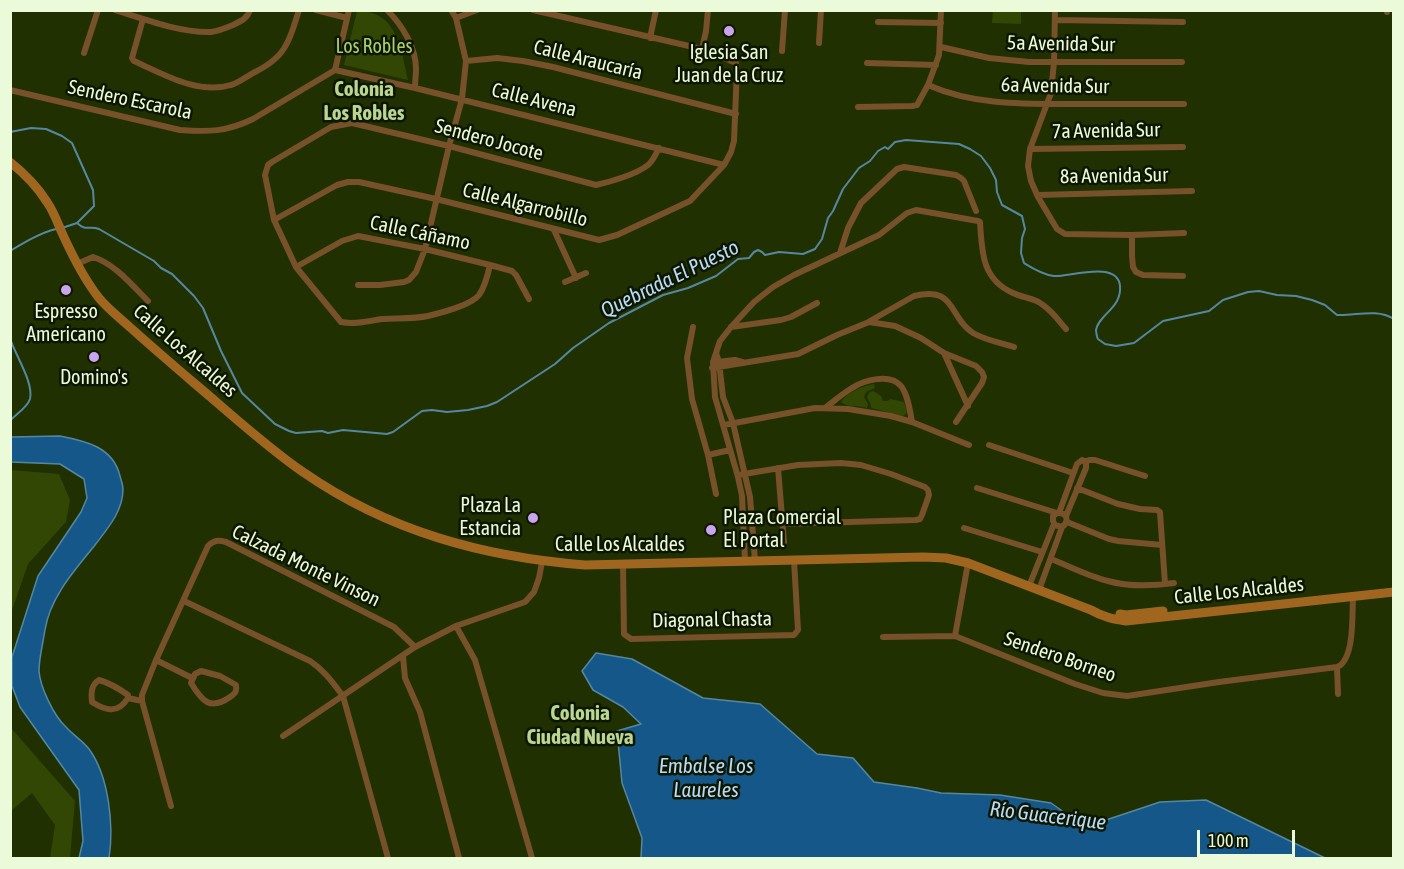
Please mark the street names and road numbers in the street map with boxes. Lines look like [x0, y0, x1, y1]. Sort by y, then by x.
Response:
street label: 5a Avenida Sur [1007, 31, 1115, 57]
street label: Calle Araucaría [531, 35, 645, 85]
street label: 6a Avenida Sur [1001, 73, 1109, 99]
street label: Sendero Escarola [66, 75, 194, 125]
street label: Calle Avena [489, 78, 579, 122]
street label: Sendero Jocote [432, 114, 546, 166]
street label: 7a Avenida Sur [1052, 118, 1160, 144]
street label: 8a Avenida Sur [1060, 163, 1168, 189]
street label: Calle Algarrobillo [460, 178, 590, 232]
street label: Calle Cáñamo [368, 211, 472, 255]
street label: Calle Los Alcaldes [128, 299, 242, 403]
street label: Calzada Monte Vinson [228, 520, 384, 612]
street label: Calle Los Alcaldes [555, 533, 685, 557]
street label: Calle Los Alcaldes [1173, 572, 1305, 610]
street label: Diagonal Chasta [652, 607, 772, 633]
street label: Sendero Borneo [1001, 627, 1119, 687]

